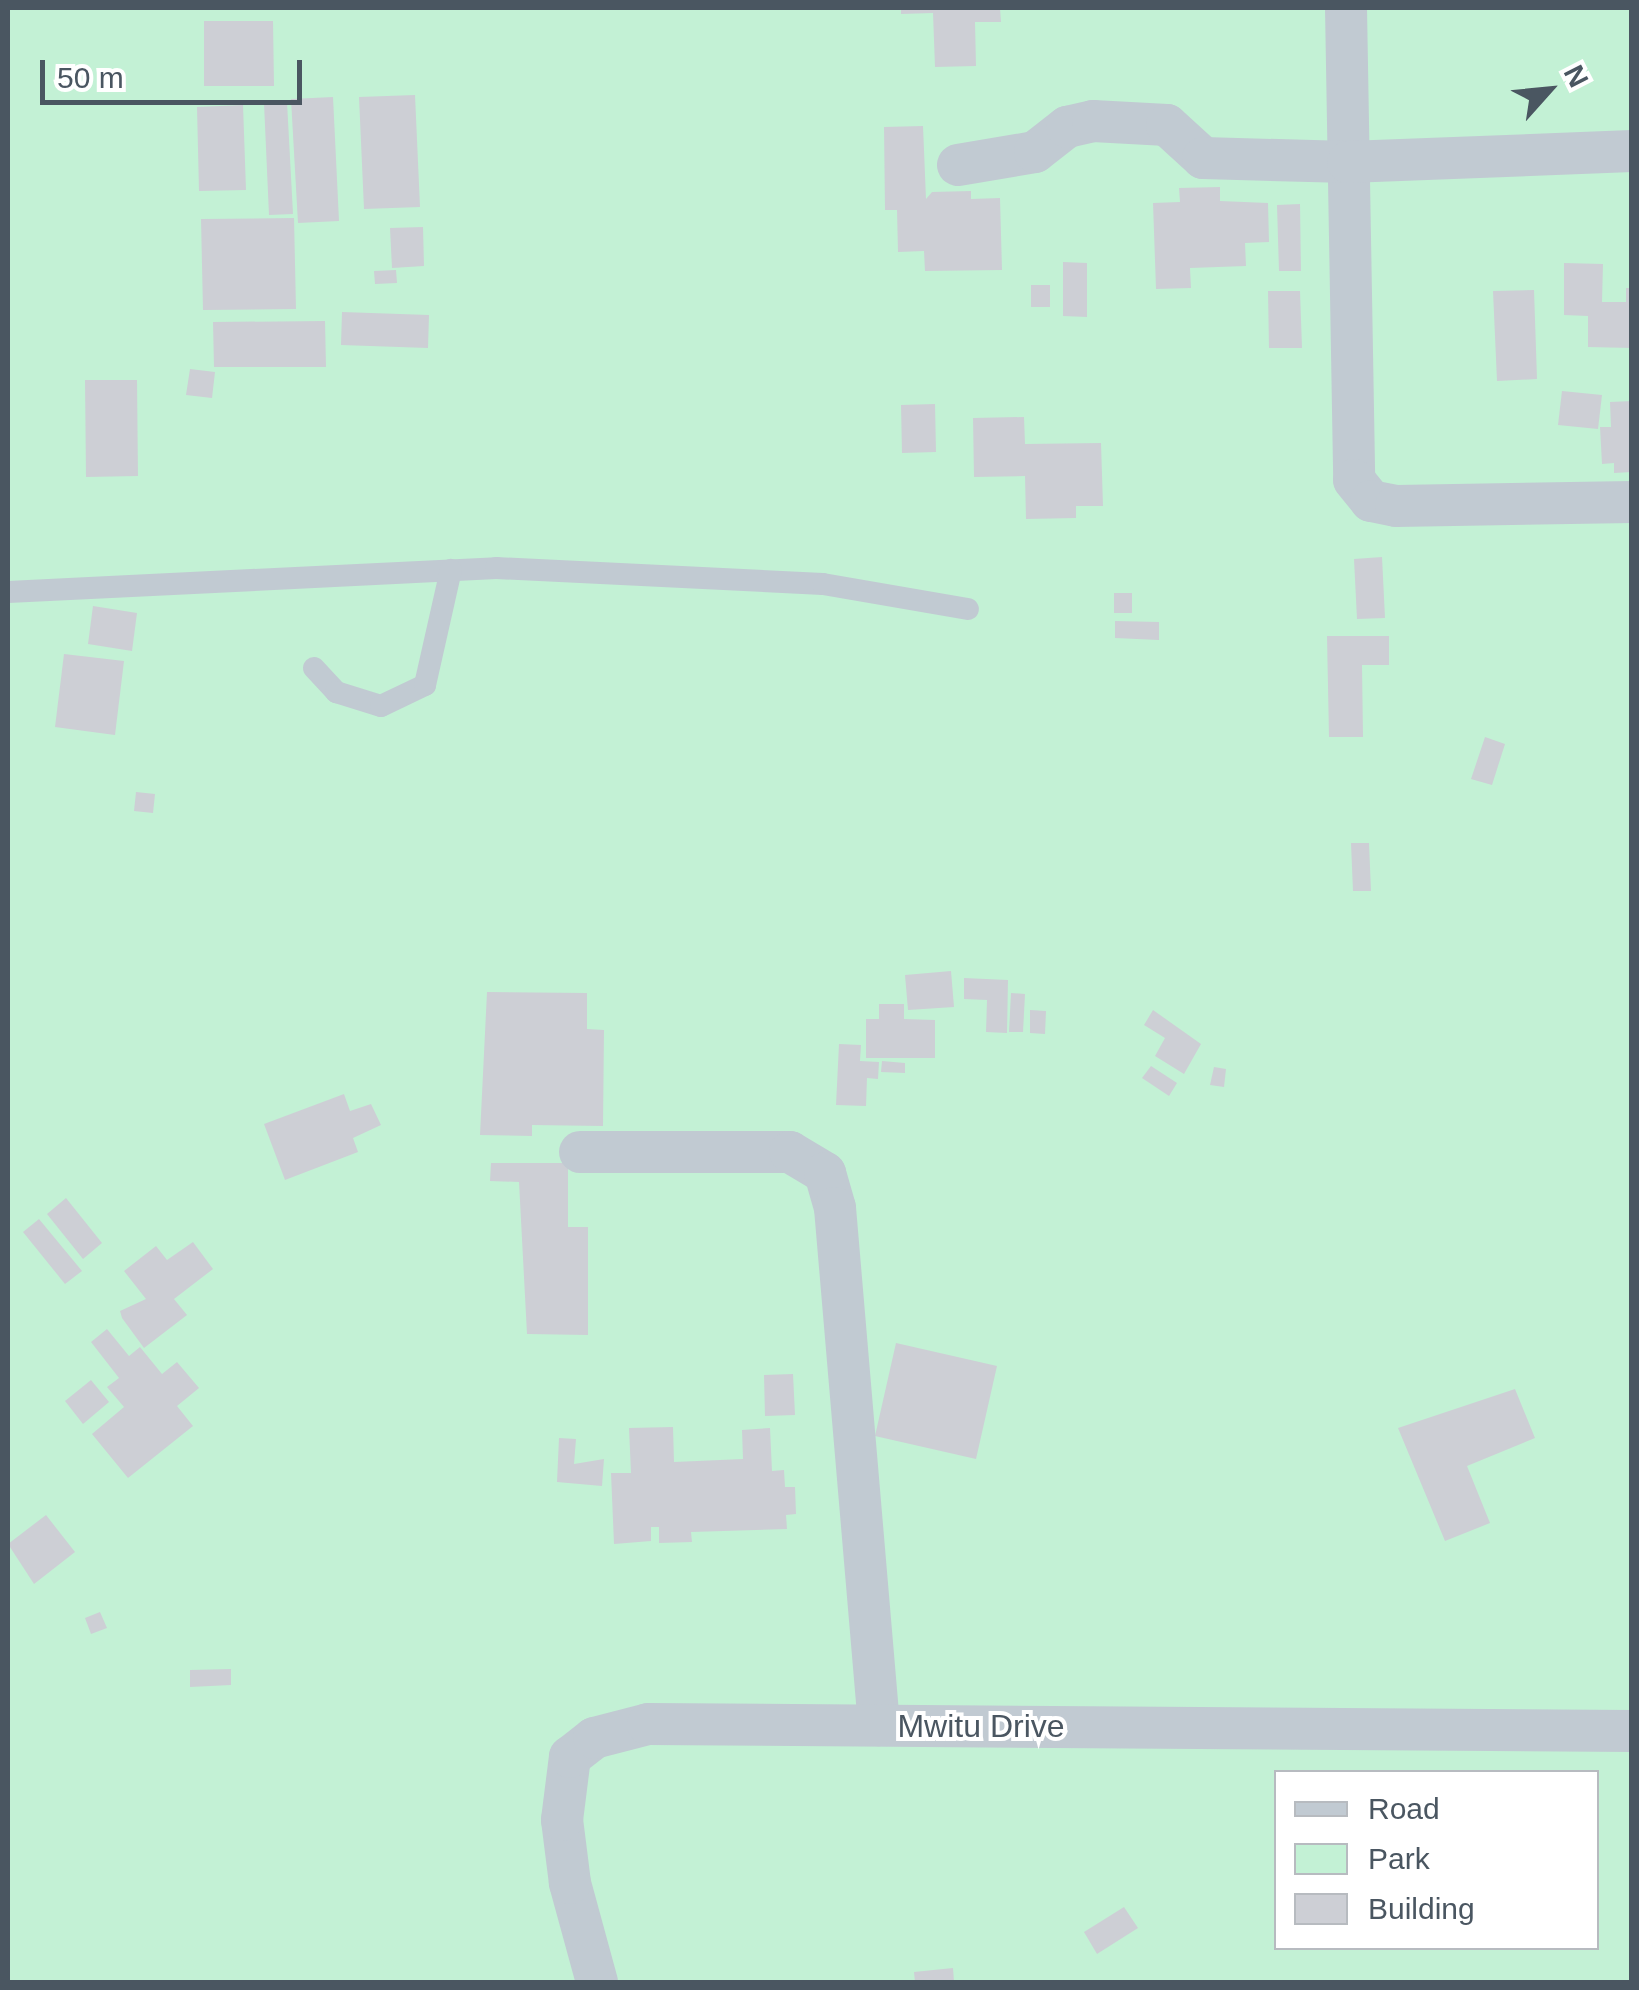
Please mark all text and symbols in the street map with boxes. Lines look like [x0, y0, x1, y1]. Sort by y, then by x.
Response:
scale bar [45, 40, 308, 102]
north arrow [1499, 40, 1599, 140]
text: N [1558, 60, 1595, 92]
text: 50 m [57, 61, 124, 94]
street label: Mwitu Drive [897, 1707, 1065, 1745]
legend [1274, 1770, 1599, 1950]
text: Road [1368, 1792, 1440, 1825]
text: Park [1368, 1842, 1430, 1875]
text: Building [1368, 1892, 1475, 1925]

